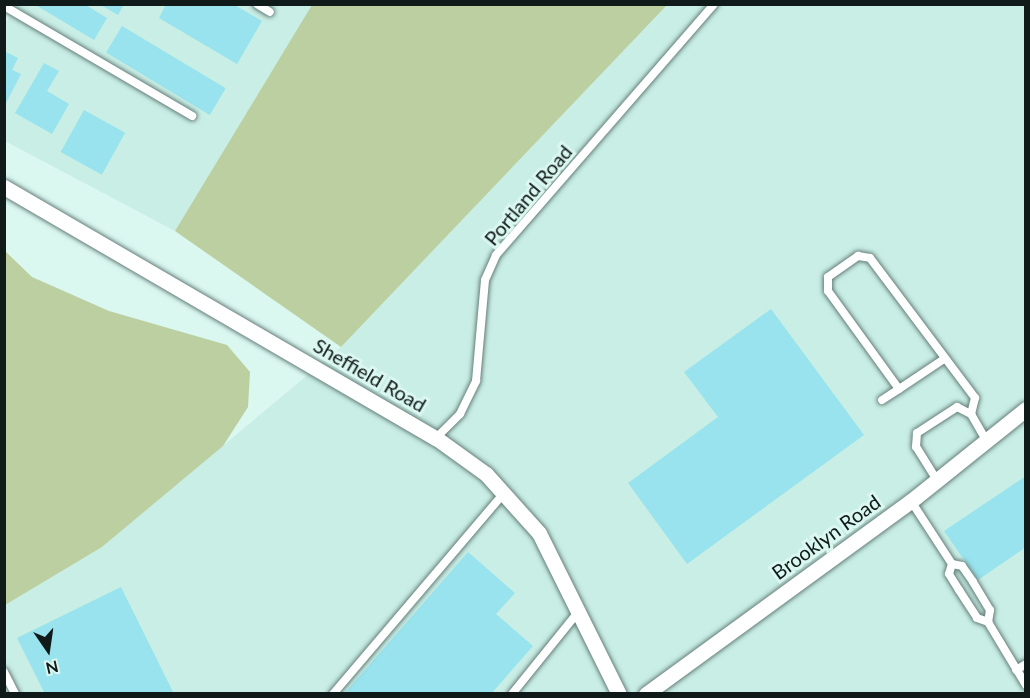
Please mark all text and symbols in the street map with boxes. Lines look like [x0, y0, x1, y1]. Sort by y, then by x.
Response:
street label: Portland Road [479, 140, 577, 250]
street label: Sheffield Road [309, 333, 431, 417]
street label: Brooklyn Road [767, 490, 885, 584]
north arrow [18, 620, 78, 680]
text: N [44, 657, 60, 679]

